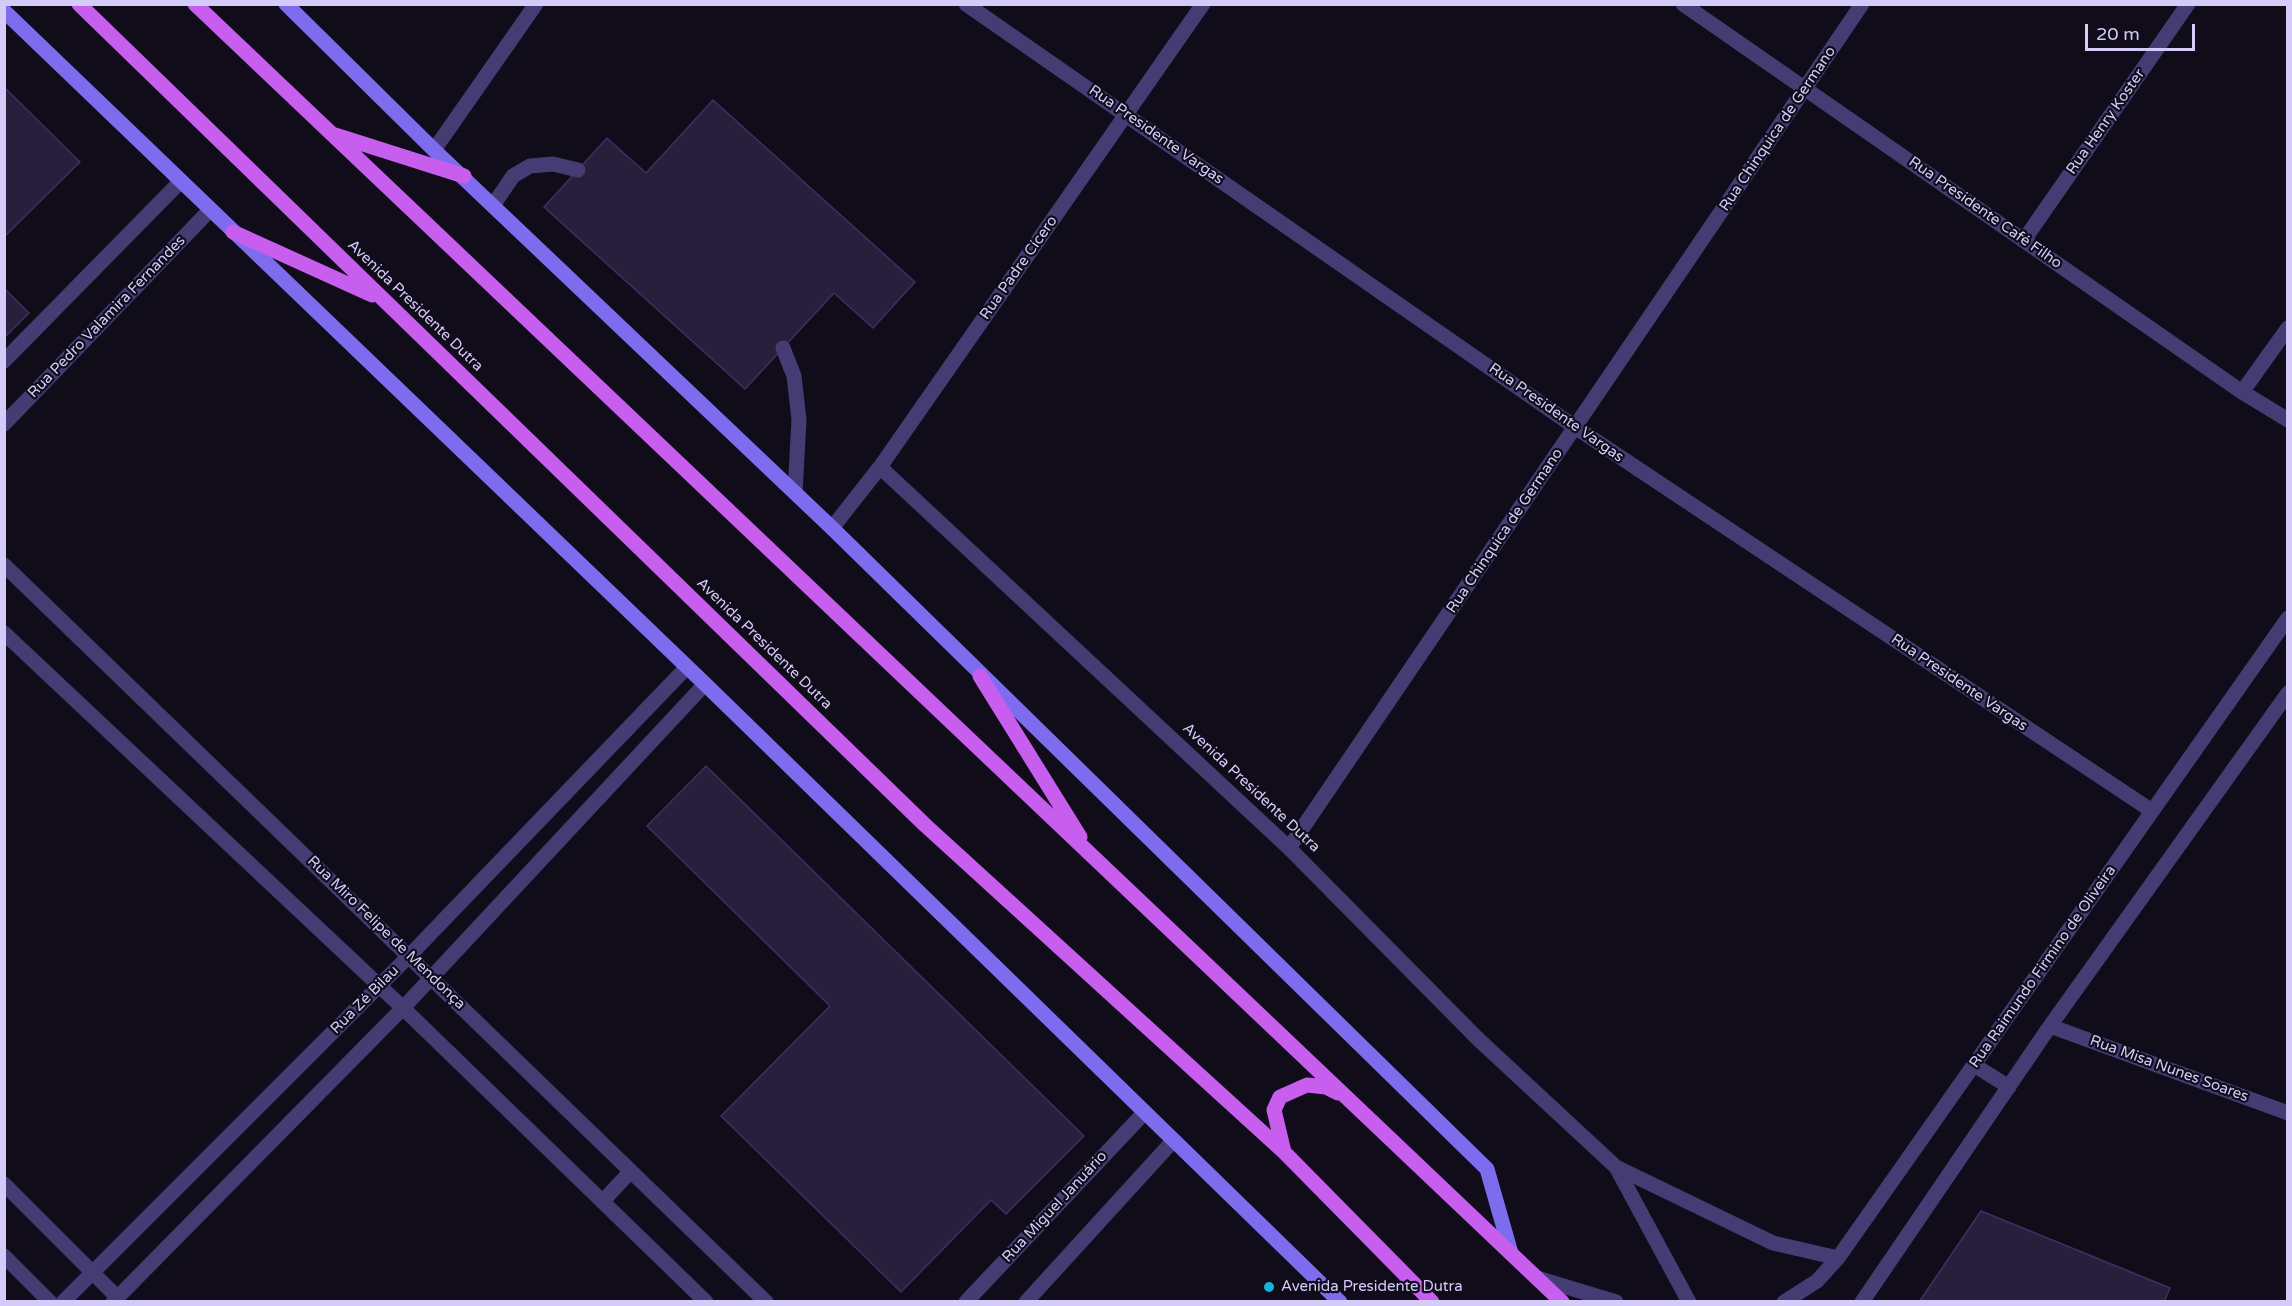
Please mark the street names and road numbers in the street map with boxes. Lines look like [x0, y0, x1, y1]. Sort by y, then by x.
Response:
street label: Rua Chinquica de Germano [1716, 43, 1840, 215]
street label: Rua Henry Koster [2063, 66, 2149, 178]
street label: Rua Presidente Vargas [1085, 82, 1227, 188]
street label: Rua Presidente Café Filho [1905, 153, 2065, 273]
street label: Rua Padre Cícero [976, 213, 1062, 323]
street label: Rua Pedro Valamira Fernandes [25, 232, 189, 402]
street label: Avenida Presidente Dutra [343, 236, 487, 376]
street label: Rua Presidente Vargas [1485, 360, 1627, 466]
street label: Rua Chinquica de Germano [1443, 445, 1567, 617]
street label: Avenida Presidente Dutra [692, 574, 836, 714]
street label: Rua Presidente Vargas [1887, 631, 2031, 735]
street label: Avenida Presidente Dutra [1178, 719, 1324, 857]
street label: Rua Miro Felipe de Mendonça [303, 853, 469, 1013]
street label: Rua Raimundo Firmino de Oliveira [1966, 862, 2120, 1072]
street label: Rua Zé Bilau [327, 962, 403, 1038]
street label: Rua Misa Nunes Soares [2087, 1032, 2251, 1106]
street label: Rua Miguel Januário [999, 1148, 1111, 1266]

